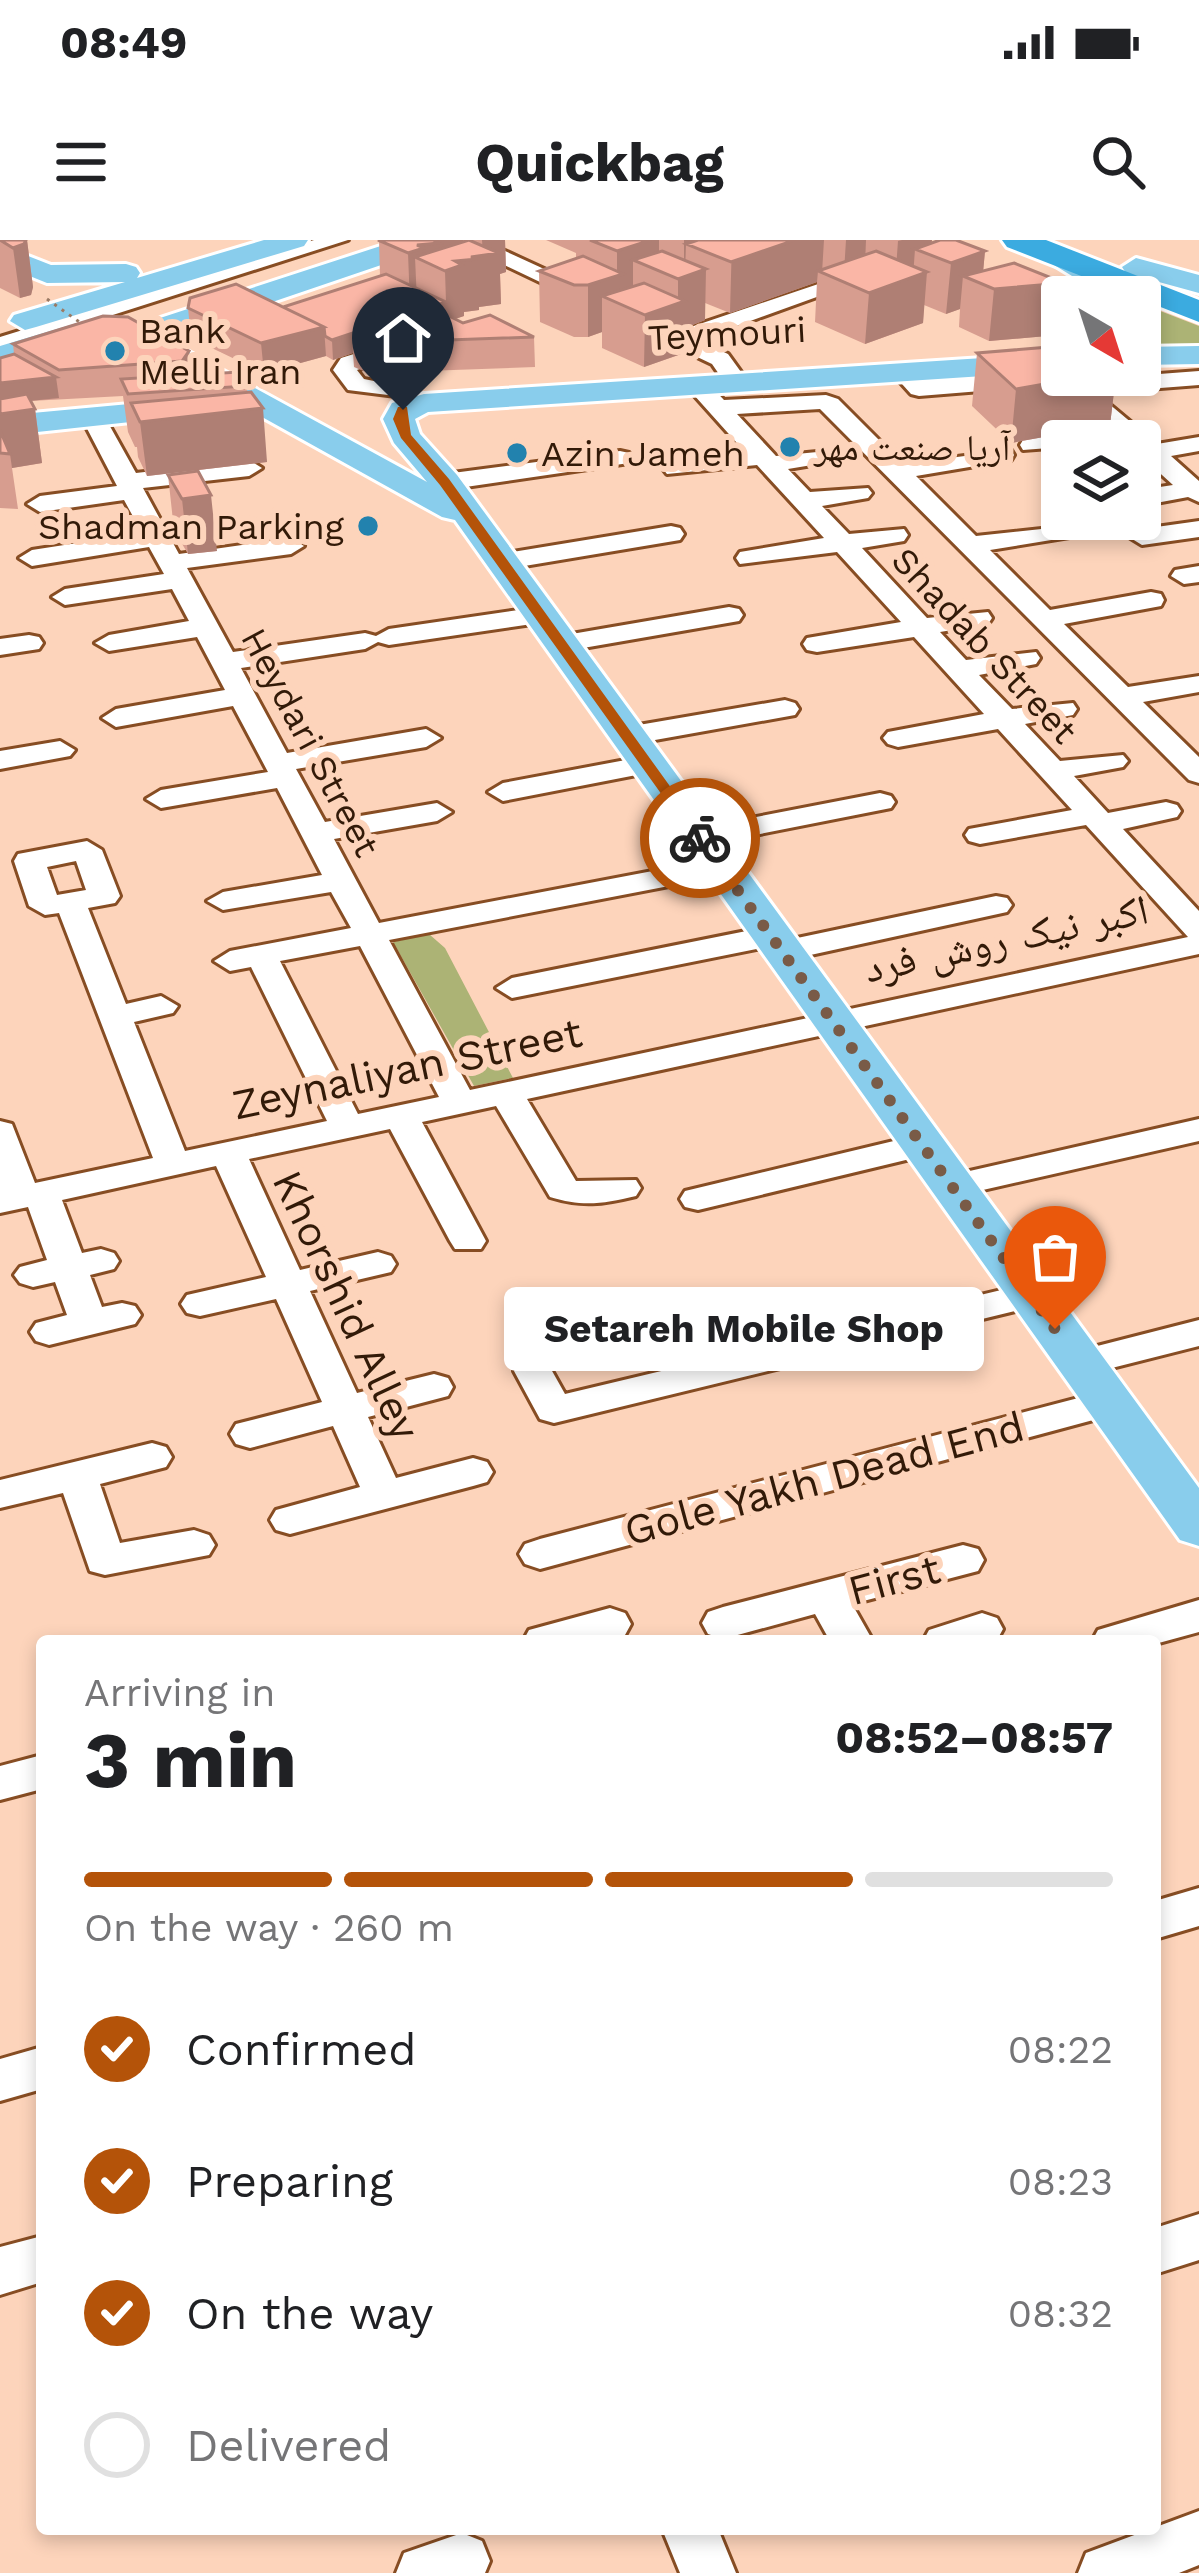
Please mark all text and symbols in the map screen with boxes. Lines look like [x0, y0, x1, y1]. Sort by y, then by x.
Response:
text: 08:49 [60, 16, 188, 69]
icon: menu [48, 129, 114, 195]
icon: search [1085, 129, 1151, 195]
text: Quickbag [475, 131, 724, 194]
north arrow [1041, 276, 1161, 396]
map controls [1041, 276, 1161, 540]
pin [352, 287, 454, 410]
icon: home [370, 305, 436, 371]
street label: Teymouri [647, 309, 807, 359]
place label: Bank Melli Iran [139, 310, 301, 393]
marker: Bank Melli Iran [102, 338, 128, 364]
button: layers [1041, 420, 1161, 540]
place label: آریا صنعت مهر [813, 427, 1011, 469]
place label: Azin Jameh [541, 433, 745, 475]
marker: آریا صنعت مهر [777, 434, 803, 460]
marker: Azin Jameh [504, 440, 530, 466]
place label: Shadman Parking [38, 506, 345, 548]
marker: Shadman Parking [355, 513, 381, 539]
street label: Shadab Street [883, 539, 1086, 752]
street label: Heydari Street [232, 621, 388, 864]
courier [640, 778, 760, 898]
icon: bike [667, 805, 733, 871]
street label: اکبر نیک روش فرد [860, 884, 1153, 994]
street label: Zeynaliyan Street [228, 1008, 586, 1129]
street label: Khorshid Alley [263, 1163, 431, 1448]
pin [1004, 1206, 1106, 1329]
icon: bag [1022, 1224, 1088, 1290]
callout: Setareh Mobile Shop [503, 1287, 983, 1371]
text: Setareh Mobile Shop [544, 1306, 944, 1351]
street label: Gole Yakh Dead End [619, 1402, 1029, 1555]
street label: First [843, 1544, 945, 1615]
text: Arriving in [84, 1670, 275, 1715]
text: 08:52–08:57 [835, 1711, 1113, 1764]
text: 3 min [84, 1714, 297, 1806]
text: On the way · 260 m [84, 1905, 454, 1950]
icon: check [84, 2016, 150, 2082]
text: Confirmed [186, 2023, 417, 2076]
text: 08:22 [1008, 2027, 1113, 2072]
icon: check [84, 2148, 150, 2214]
text: Preparing [186, 2155, 393, 2208]
text: 08:23 [1008, 2159, 1113, 2204]
icon: check [84, 2280, 150, 2346]
text: On the way [186, 2287, 433, 2340]
text: 08:32 [1008, 2291, 1113, 2336]
text: Delivered [186, 2419, 391, 2472]

